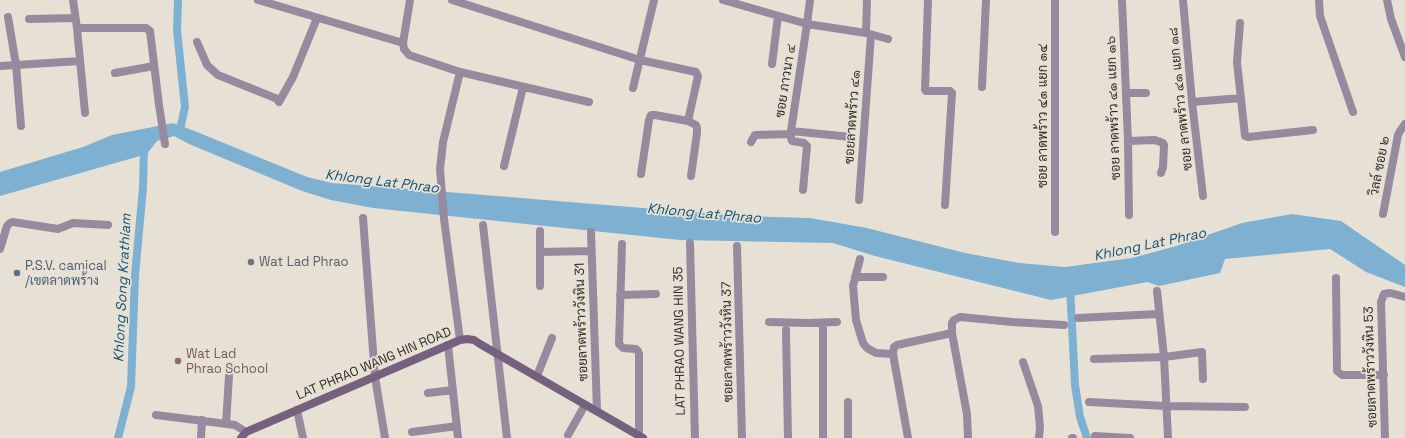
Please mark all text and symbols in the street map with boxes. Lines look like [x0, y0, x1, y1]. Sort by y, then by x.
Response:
street label: ซอย ลาดพร้าว ๔๑ แยก ๑๘ [1166, 26, 1196, 172]
street label: ซอย ลาดพร้าว ๔๑ แยก ๑๖ [1104, 36, 1124, 180]
street label: ซอย ภาวนา ๔ [772, 43, 800, 119]
street label: ซอย ลาดพร้าว ๔๑ แยก ๑๔ [1035, 44, 1051, 188]
street label: ซอยลาดพร้าว ๔๑ [842, 69, 864, 165]
street label: วิลล์ ซอย ๒ [1367, 135, 1393, 197]
water label: Khlong Lat Phrao [324, 167, 440, 197]
water label: Khlong Lat Phrao [646, 201, 762, 227]
water label: Khlong Song Krathiam [111, 213, 135, 363]
water label: Khlong Lat Phrao [1092, 225, 1208, 265]
place label: Wat Lad Phrao [259, 254, 349, 270]
marker: Wat Lad Phrao [246, 257, 256, 267]
place label: P.S.V. camical /เขตลาดพร้าง [25, 258, 107, 289]
street label: ซอยลาดพร้าววังหิน 31 [572, 262, 592, 382]
street label: LAT PHRAO WANG HIN 35 [671, 266, 689, 416]
marker: P.S.V. camical /เขตลาดพร้าง [12, 268, 22, 278]
street label: ซอยลาดพร้าววังหิน 37 [719, 281, 737, 403]
street label: ซอยลาดพร้าววังหิน 53 [1361, 306, 1381, 428]
street label: LAT PHRAO WANG HIN ROAD [294, 324, 454, 404]
place label: Wat Lad Phrao School [186, 346, 268, 377]
marker: Wat Lad Phrao School [173, 356, 183, 366]

